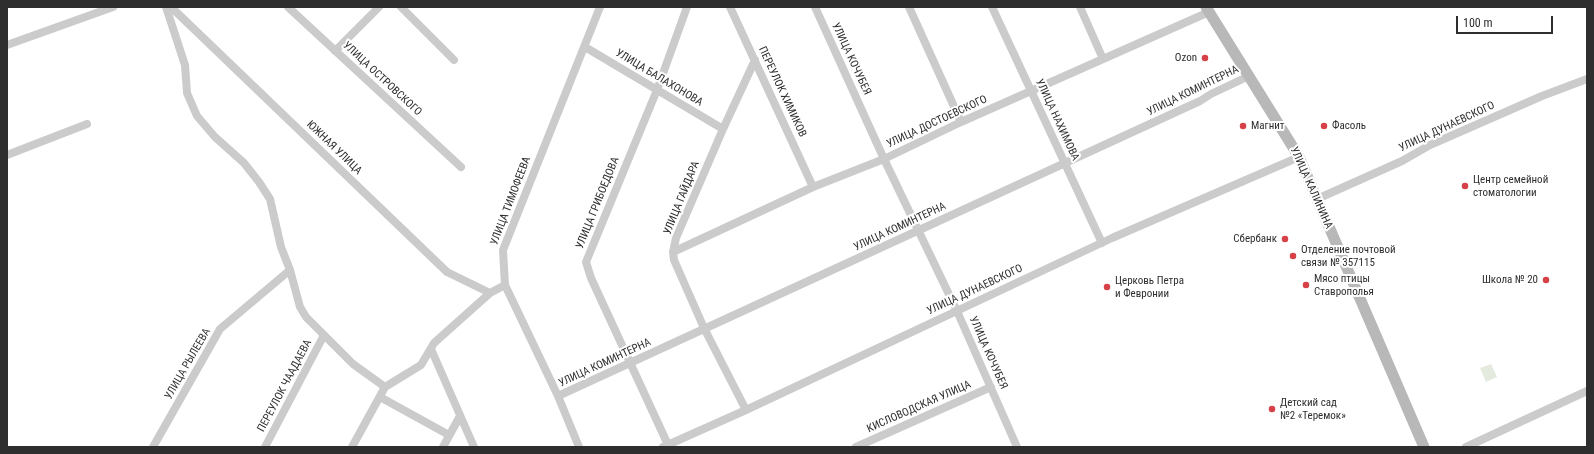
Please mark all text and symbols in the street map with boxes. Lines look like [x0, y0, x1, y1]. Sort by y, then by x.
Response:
scale bar [1458, 8, 1555, 34]
text: 100 m [1463, 16, 1493, 30]
street label: УЛИЦА КОЧУБЕЯ [828, 21, 874, 97]
street label: УЛИЦА ОСТРОВСКОГО [340, 39, 424, 119]
street label: ПЕРЕУЛОК ХИМИКОВ [755, 45, 809, 139]
street label: УЛИЦА БАЛАХОНОВА [613, 47, 705, 109]
place label: Ozon [1175, 51, 1197, 65]
marker: Ozon [1200, 53, 1210, 63]
street label: УЛИЦА КОМИНТЕРНА [1145, 63, 1241, 119]
street label: УЛИЦА НАХИМОВА [1032, 77, 1082, 163]
street label: УЛИЦА ДОСТОЕВСКОГО [885, 93, 989, 151]
street label: УЛИЦА ДУНАЕВСКОГО [1397, 99, 1497, 155]
street label: ЮЖНАЯ УЛИЦА [304, 118, 364, 178]
place label: Магнит [1251, 119, 1285, 133]
place label: Фасоль [1332, 119, 1366, 133]
marker: Магнит [1238, 121, 1248, 131]
marker: Фасоль [1319, 121, 1329, 131]
street label: УЛИЦА КАЛИНИНА [1287, 145, 1335, 231]
street label: УЛИЦА ТИМОФЕЕВА [488, 155, 534, 247]
street label: УЛИЦА ГРИБОЕДОВА [574, 155, 622, 251]
street label: УЛИЦА ГАЙДАРА [661, 159, 703, 237]
place label: Центр cемейной cтоматологии [1473, 173, 1548, 199]
marker: Центр cемейной cтоматологии [1460, 181, 1470, 191]
street label: УЛИЦА КОМИНТЕРНА [852, 200, 948, 254]
place label: Сбербанк [1233, 232, 1277, 246]
marker: Сбербанк [1280, 234, 1290, 244]
place label: Отделение почтовой связи № 357115 [1301, 243, 1396, 269]
marker: Отделение почтовой связи № 357115 [1288, 251, 1298, 261]
street label: УЛИЦА ДУНАЕВСКОГО [925, 262, 1025, 318]
place label: Мясо птицы Ставрополья [1314, 272, 1374, 298]
place label: Школа № 20 [1482, 273, 1538, 287]
place label: Церковь Петра и Февронии [1115, 274, 1184, 300]
marker: Школа № 20 [1541, 275, 1551, 285]
marker: Мясо птицы Ставрополья [1301, 280, 1311, 290]
marker: Церковь Петра и Февронии [1102, 282, 1112, 292]
street label: УЛИЦА КОЧУБЕЯ [966, 315, 1010, 391]
street label: УЛИЦА РЫЛЕЕВА [162, 326, 214, 402]
street label: УЛИЦА КОМИНТЕРНА [557, 336, 653, 390]
street label: ПЕРЕУЛОК ЧААДАЕВА [255, 338, 315, 434]
street label: КИСЛОВОДСКАЯ УЛИЦА [865, 378, 973, 436]
place label: Детский сад №2 «Теремок» [1280, 396, 1346, 422]
marker: Детский сад №2 «Теремок» [1267, 404, 1277, 414]

